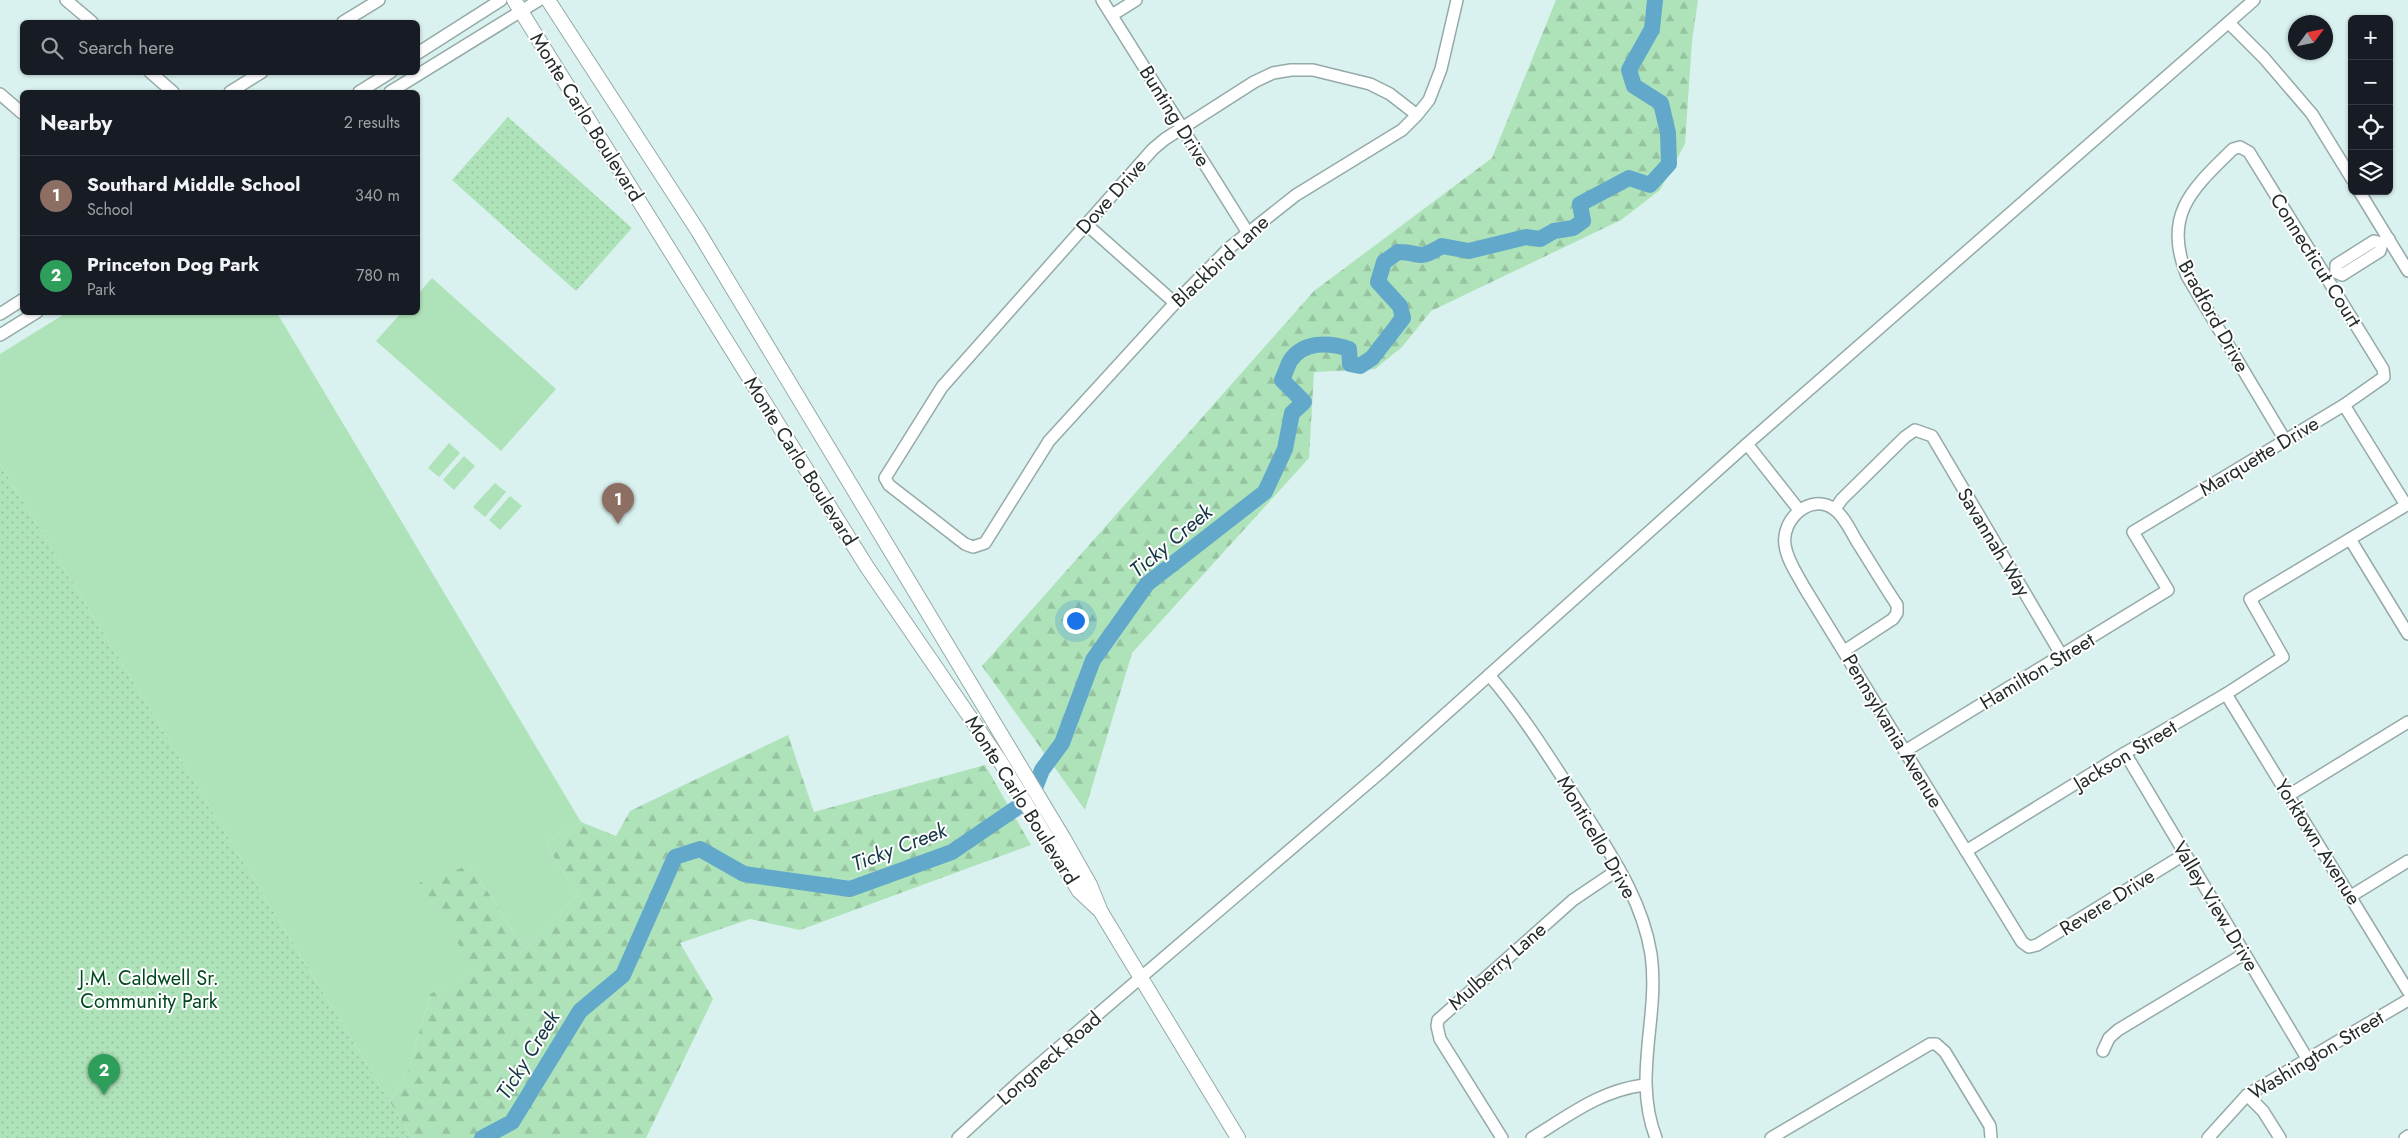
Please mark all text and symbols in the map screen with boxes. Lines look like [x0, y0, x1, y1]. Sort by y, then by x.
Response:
north arrow [2288, 15, 2333, 60]
map controls [2348, 15, 2393, 195]
button: + [2348, 15, 2393, 60]
search box [20, 20, 420, 75]
street label: Monte Carlo Boulevard [523, 27, 650, 207]
icon: search [38, 34, 66, 62]
text: Search here [78, 34, 174, 61]
street label: Bunting Drive [1132, 60, 1217, 173]
button: − [2348, 60, 2393, 105]
button: locate [2348, 105, 2393, 150]
text: Nearby [40, 108, 112, 138]
text: 2 results [344, 111, 400, 134]
button: layers [2348, 150, 2393, 195]
street label: Dove Drive [1069, 152, 1153, 241]
text: Southard Middle School [87, 171, 300, 198]
text: 1 [52, 184, 60, 207]
text: 340 m [355, 184, 400, 207]
street label: Connecticut Court [2263, 188, 2369, 333]
text: School [87, 198, 133, 221]
street label: Blackbird Lane [1165, 208, 1276, 314]
text: Princeton Dog Park [87, 251, 259, 278]
street label: Bradford Drive [2171, 255, 2256, 378]
text: 2 [51, 264, 61, 287]
text: 780 m [356, 264, 400, 287]
text: Park [87, 278, 116, 301]
street label: Monte Carlo Boulevard [737, 371, 864, 551]
street label: Marquette Drive [2194, 409, 2325, 504]
street label: Savannah Way [1950, 482, 2038, 602]
pin: 1 [602, 483, 634, 524]
water label: Ticky Creek [1123, 497, 1220, 585]
your location [1063, 608, 1089, 634]
street label: Hamilton Street [1974, 626, 2100, 717]
street label: Pennsylvania Avenue [1835, 649, 1950, 814]
street label: Monte Carlo Boulevard [958, 710, 1085, 890]
street label: Jackson Street [2066, 713, 2183, 799]
street label: Monticello Drive [1549, 770, 1644, 904]
street label: Yorktown Avenue [2267, 774, 2368, 911]
water label: Ticky Creek [847, 815, 952, 879]
street label: Valley View Drive [2165, 836, 2266, 977]
street label: Revere Drive [2054, 862, 2160, 943]
street label: Mulberry Lane [1442, 916, 1553, 1017]
park label: J.M. Caldwell Sr. Community Park [76, 964, 219, 1016]
street label: Washington Street [2243, 1003, 2389, 1107]
water label: Ticky Creek [489, 1004, 568, 1105]
street label: Longneck Road [991, 1005, 1108, 1112]
pin: 2 [88, 1054, 120, 1095]

